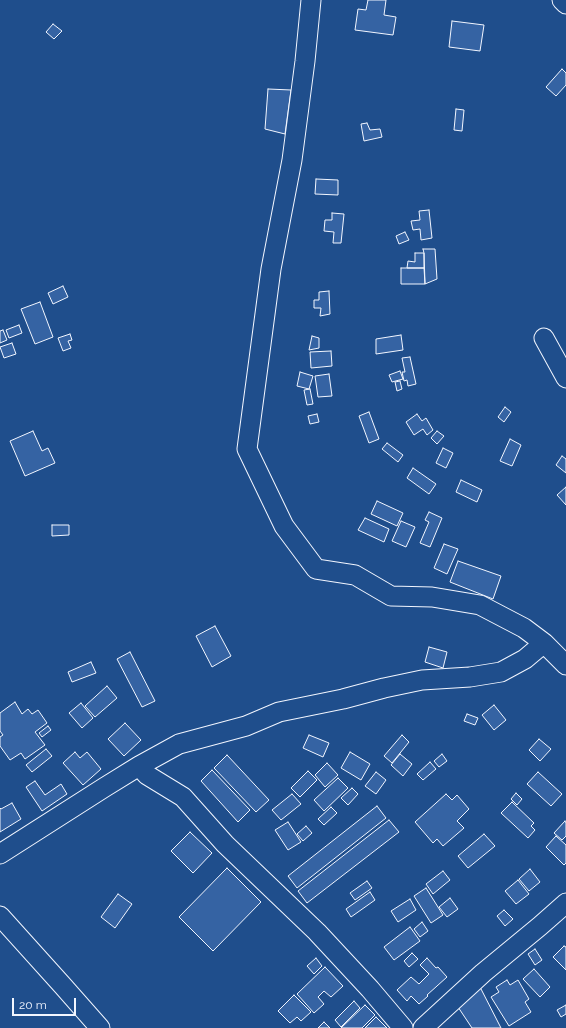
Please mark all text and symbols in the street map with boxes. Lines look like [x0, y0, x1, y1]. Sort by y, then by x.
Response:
scale bar [14, 990, 78, 1016]
text: 20 m [19, 998, 47, 1012]

